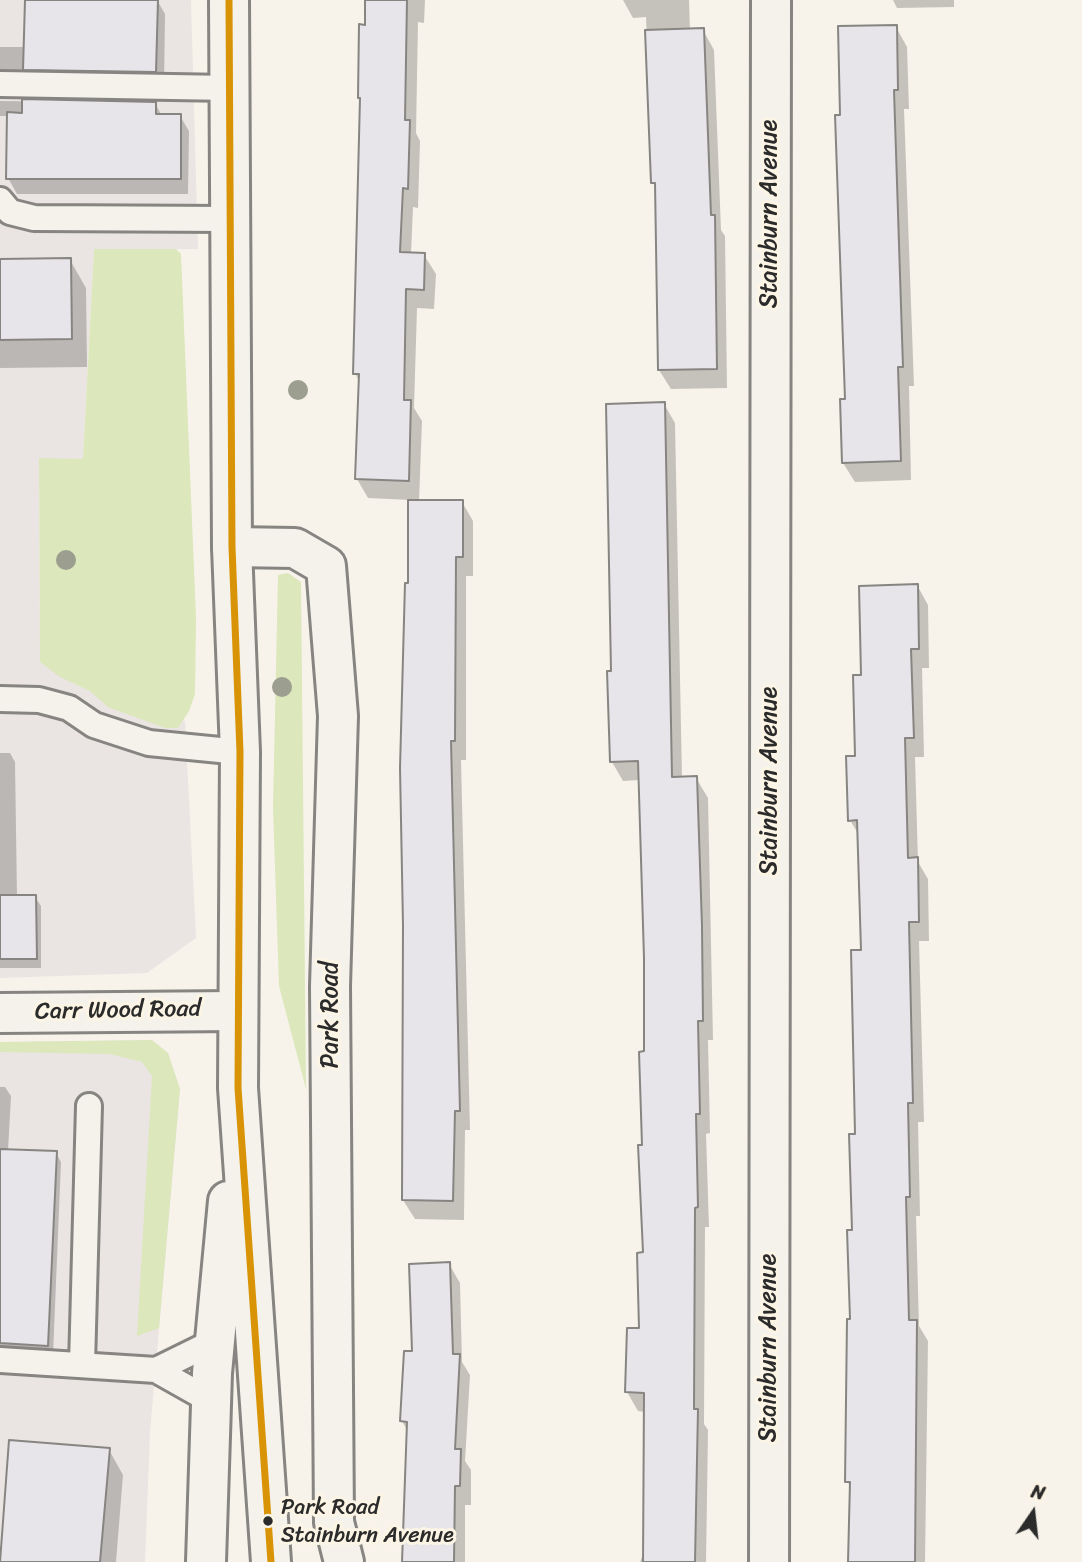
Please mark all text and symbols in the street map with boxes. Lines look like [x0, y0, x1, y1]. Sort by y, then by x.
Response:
street label: Stainburn Avenue [756, 120, 784, 308]
street label: Stainburn Avenue [756, 687, 784, 875]
street label: Park Road [317, 962, 345, 1068]
street label: Carr Wood Road [35, 995, 201, 1027]
street label: Stainburn Avenue [755, 1254, 783, 1442]
text: N [1028, 1475, 1049, 1510]
north arrow [998, 1478, 1068, 1548]
place label: Park Road Stainburn Avenue [281, 1495, 454, 1546]
marker: Park Road Stainburn Avenue [261, 1514, 275, 1528]

